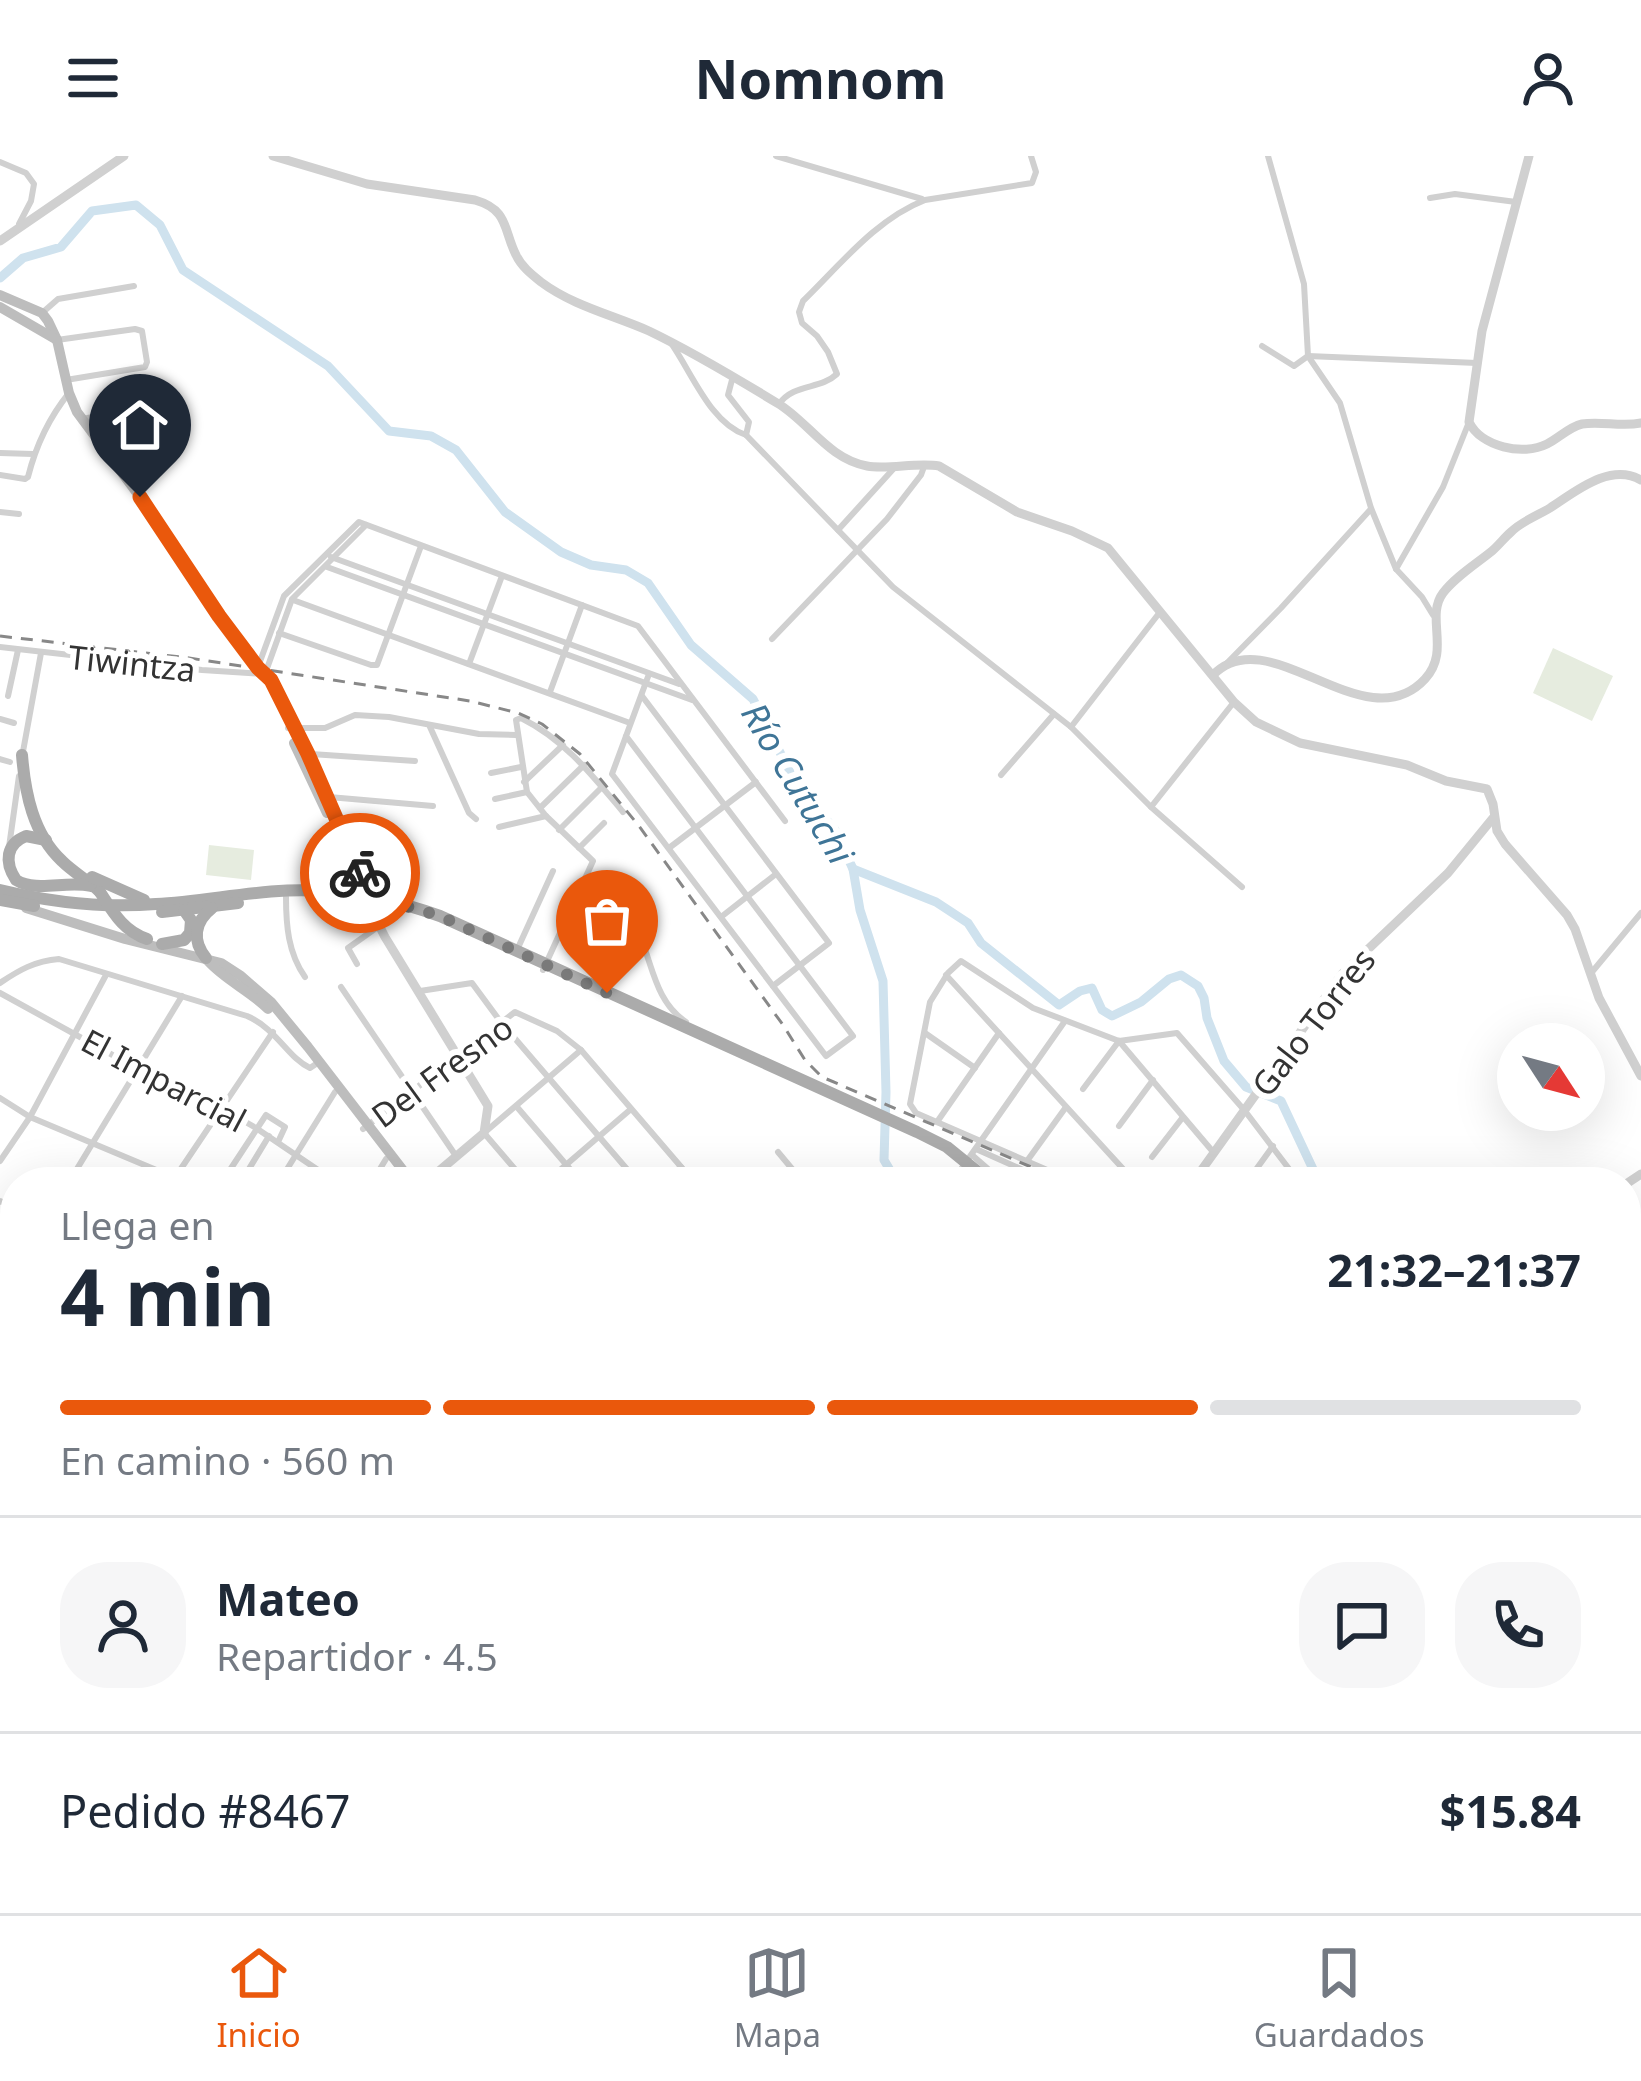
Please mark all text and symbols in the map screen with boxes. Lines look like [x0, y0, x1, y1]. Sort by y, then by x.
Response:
text: Nomnom [695, 41, 946, 115]
icon: menu [60, 45, 126, 111]
icon: person [1515, 45, 1581, 111]
pin [89, 374, 191, 497]
icon: home [107, 392, 173, 458]
street label: Tiwintza [66, 634, 198, 692]
water label: Río Cutuchi [730, 693, 866, 874]
courier [300, 813, 420, 933]
icon: bike [327, 840, 393, 906]
pin [556, 870, 658, 993]
icon: bag [574, 888, 640, 954]
street label: Galo Torres [1241, 939, 1385, 1105]
street label: Del Fresno [362, 1004, 522, 1138]
street label: El Imparcial [74, 1018, 254, 1142]
north arrow [1497, 1023, 1605, 1131]
map controls [1497, 1023, 1605, 1131]
text: Llega en [60, 1198, 215, 1251]
text: 21:32–21:37 [1327, 1239, 1581, 1300]
text: 4 min [60, 1243, 275, 1349]
text: En camino · 560 m [60, 1433, 395, 1486]
button: person [60, 1562, 186, 1688]
button: chat [1299, 1562, 1425, 1688]
button: phone [1455, 1562, 1581, 1688]
text: Mateo [216, 1568, 360, 1629]
text: Repartidor · 4.5 [216, 1629, 498, 1682]
text: Pedido #8467 [60, 1780, 351, 1841]
text: $15.84 [1440, 1780, 1581, 1841]
tab: Inicio [216, 1940, 301, 2057]
tab: Mapa [734, 1940, 821, 2057]
tab: Guardados [1254, 1940, 1425, 2057]

